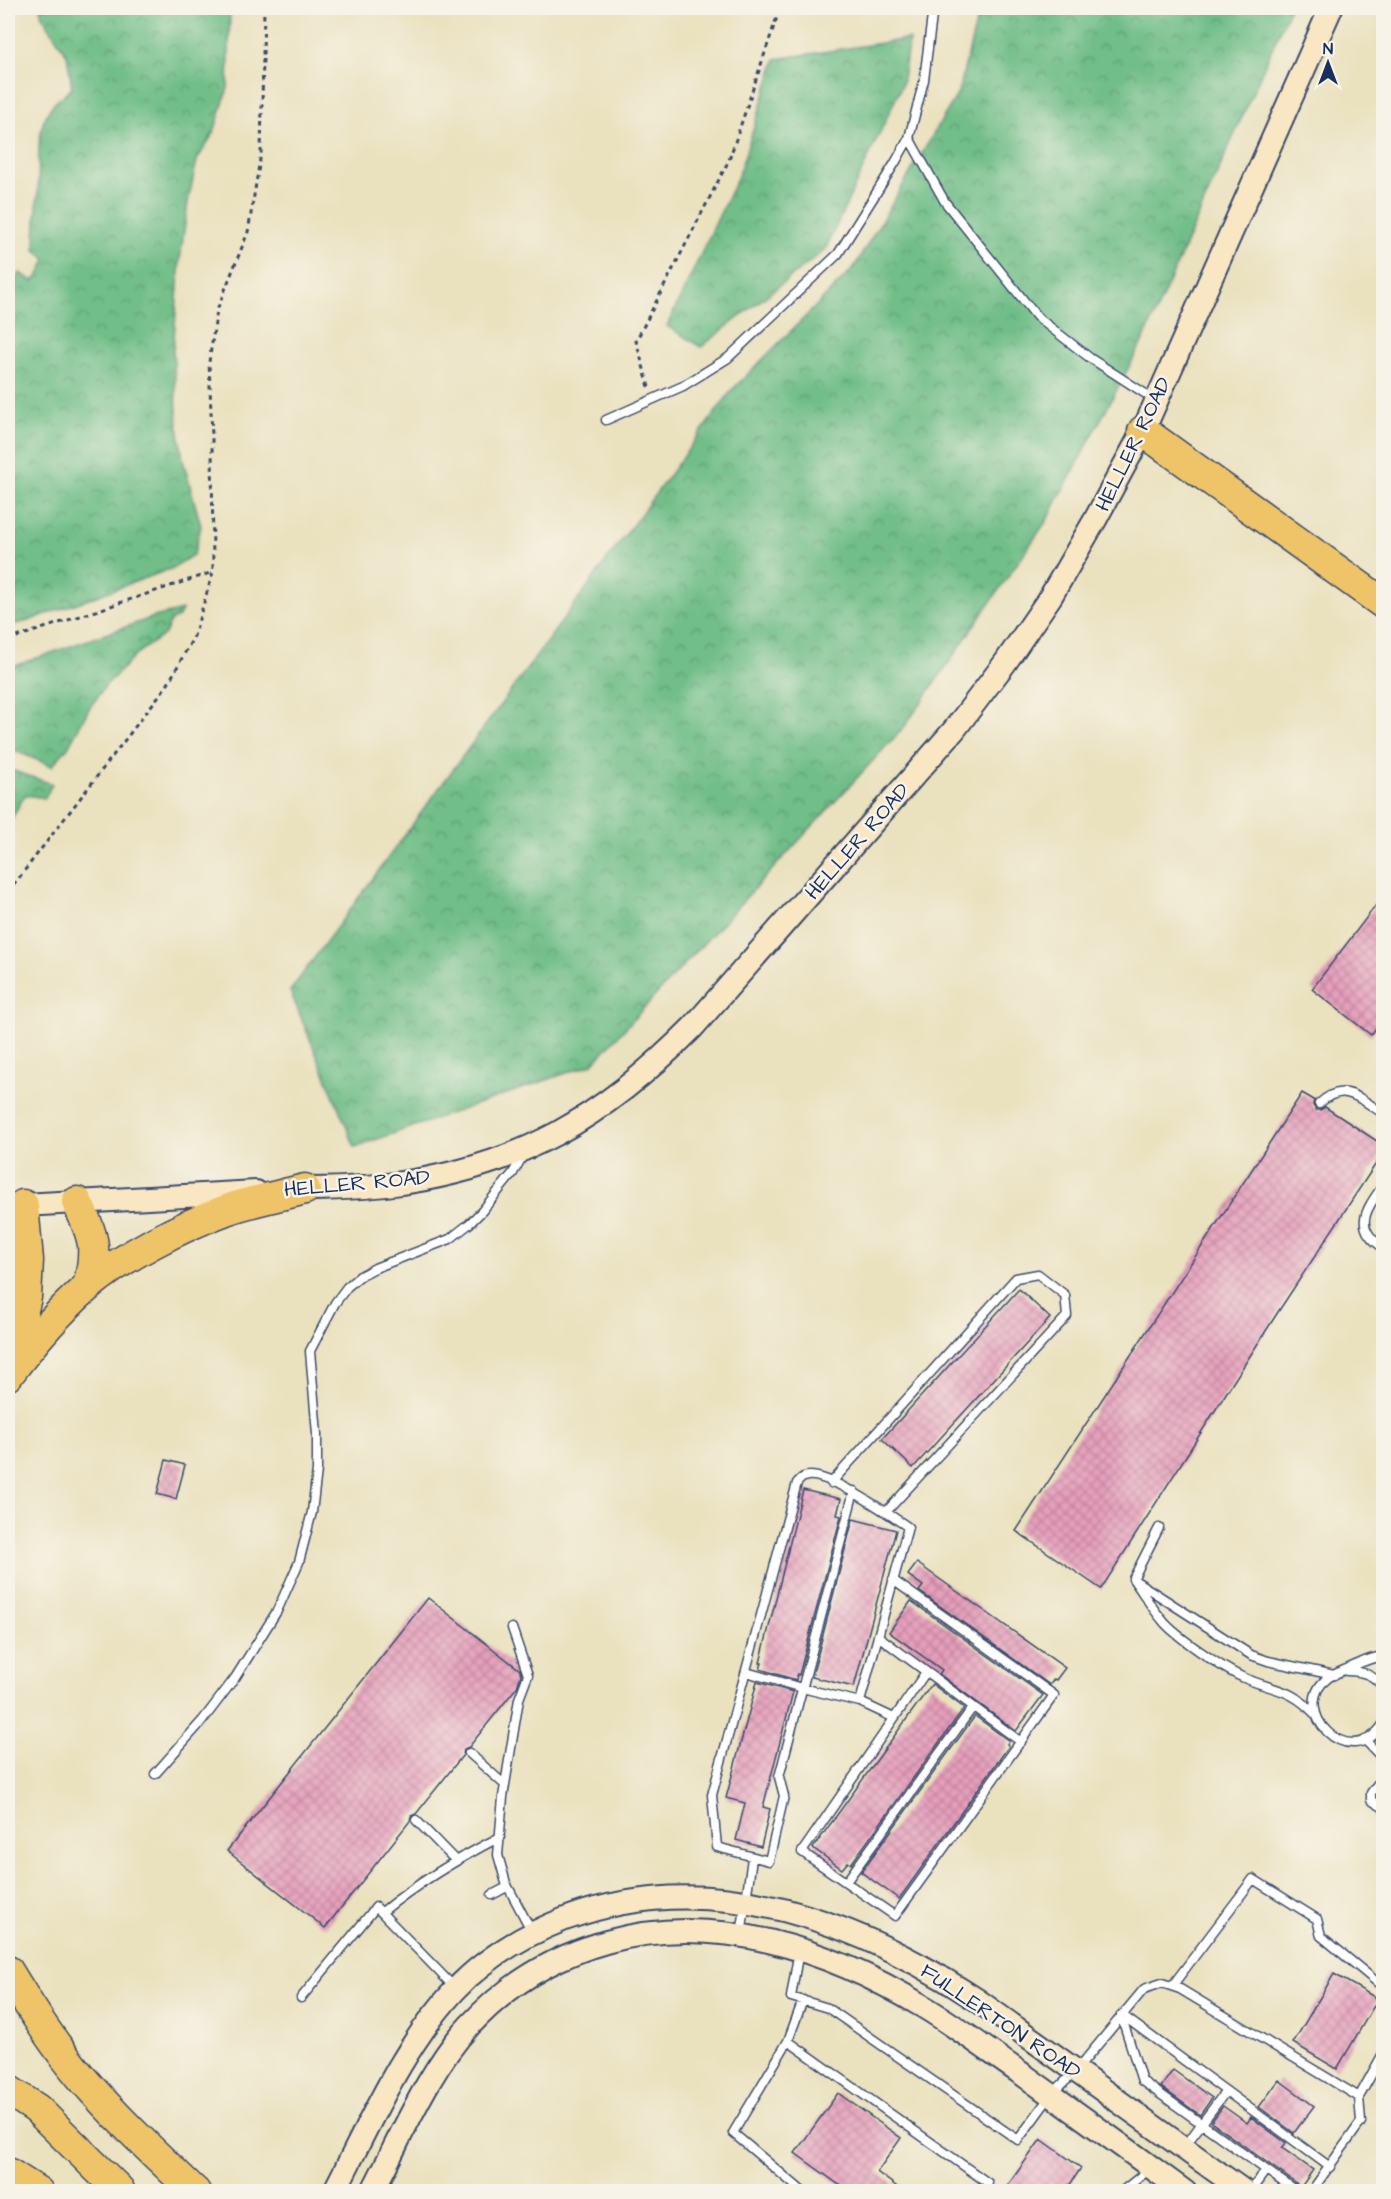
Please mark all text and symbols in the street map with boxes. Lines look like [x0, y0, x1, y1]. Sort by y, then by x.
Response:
north arrow [1298, 33, 1358, 93]
text: N [1323, 38, 1333, 60]
street label: HELLER ROAD [1088, 372, 1179, 516]
street label: HELLER ROAD [798, 776, 917, 906]
street label: HELLER ROAD [283, 1163, 431, 1204]
street label: FULLERTON ROAD [915, 1957, 1087, 2086]

